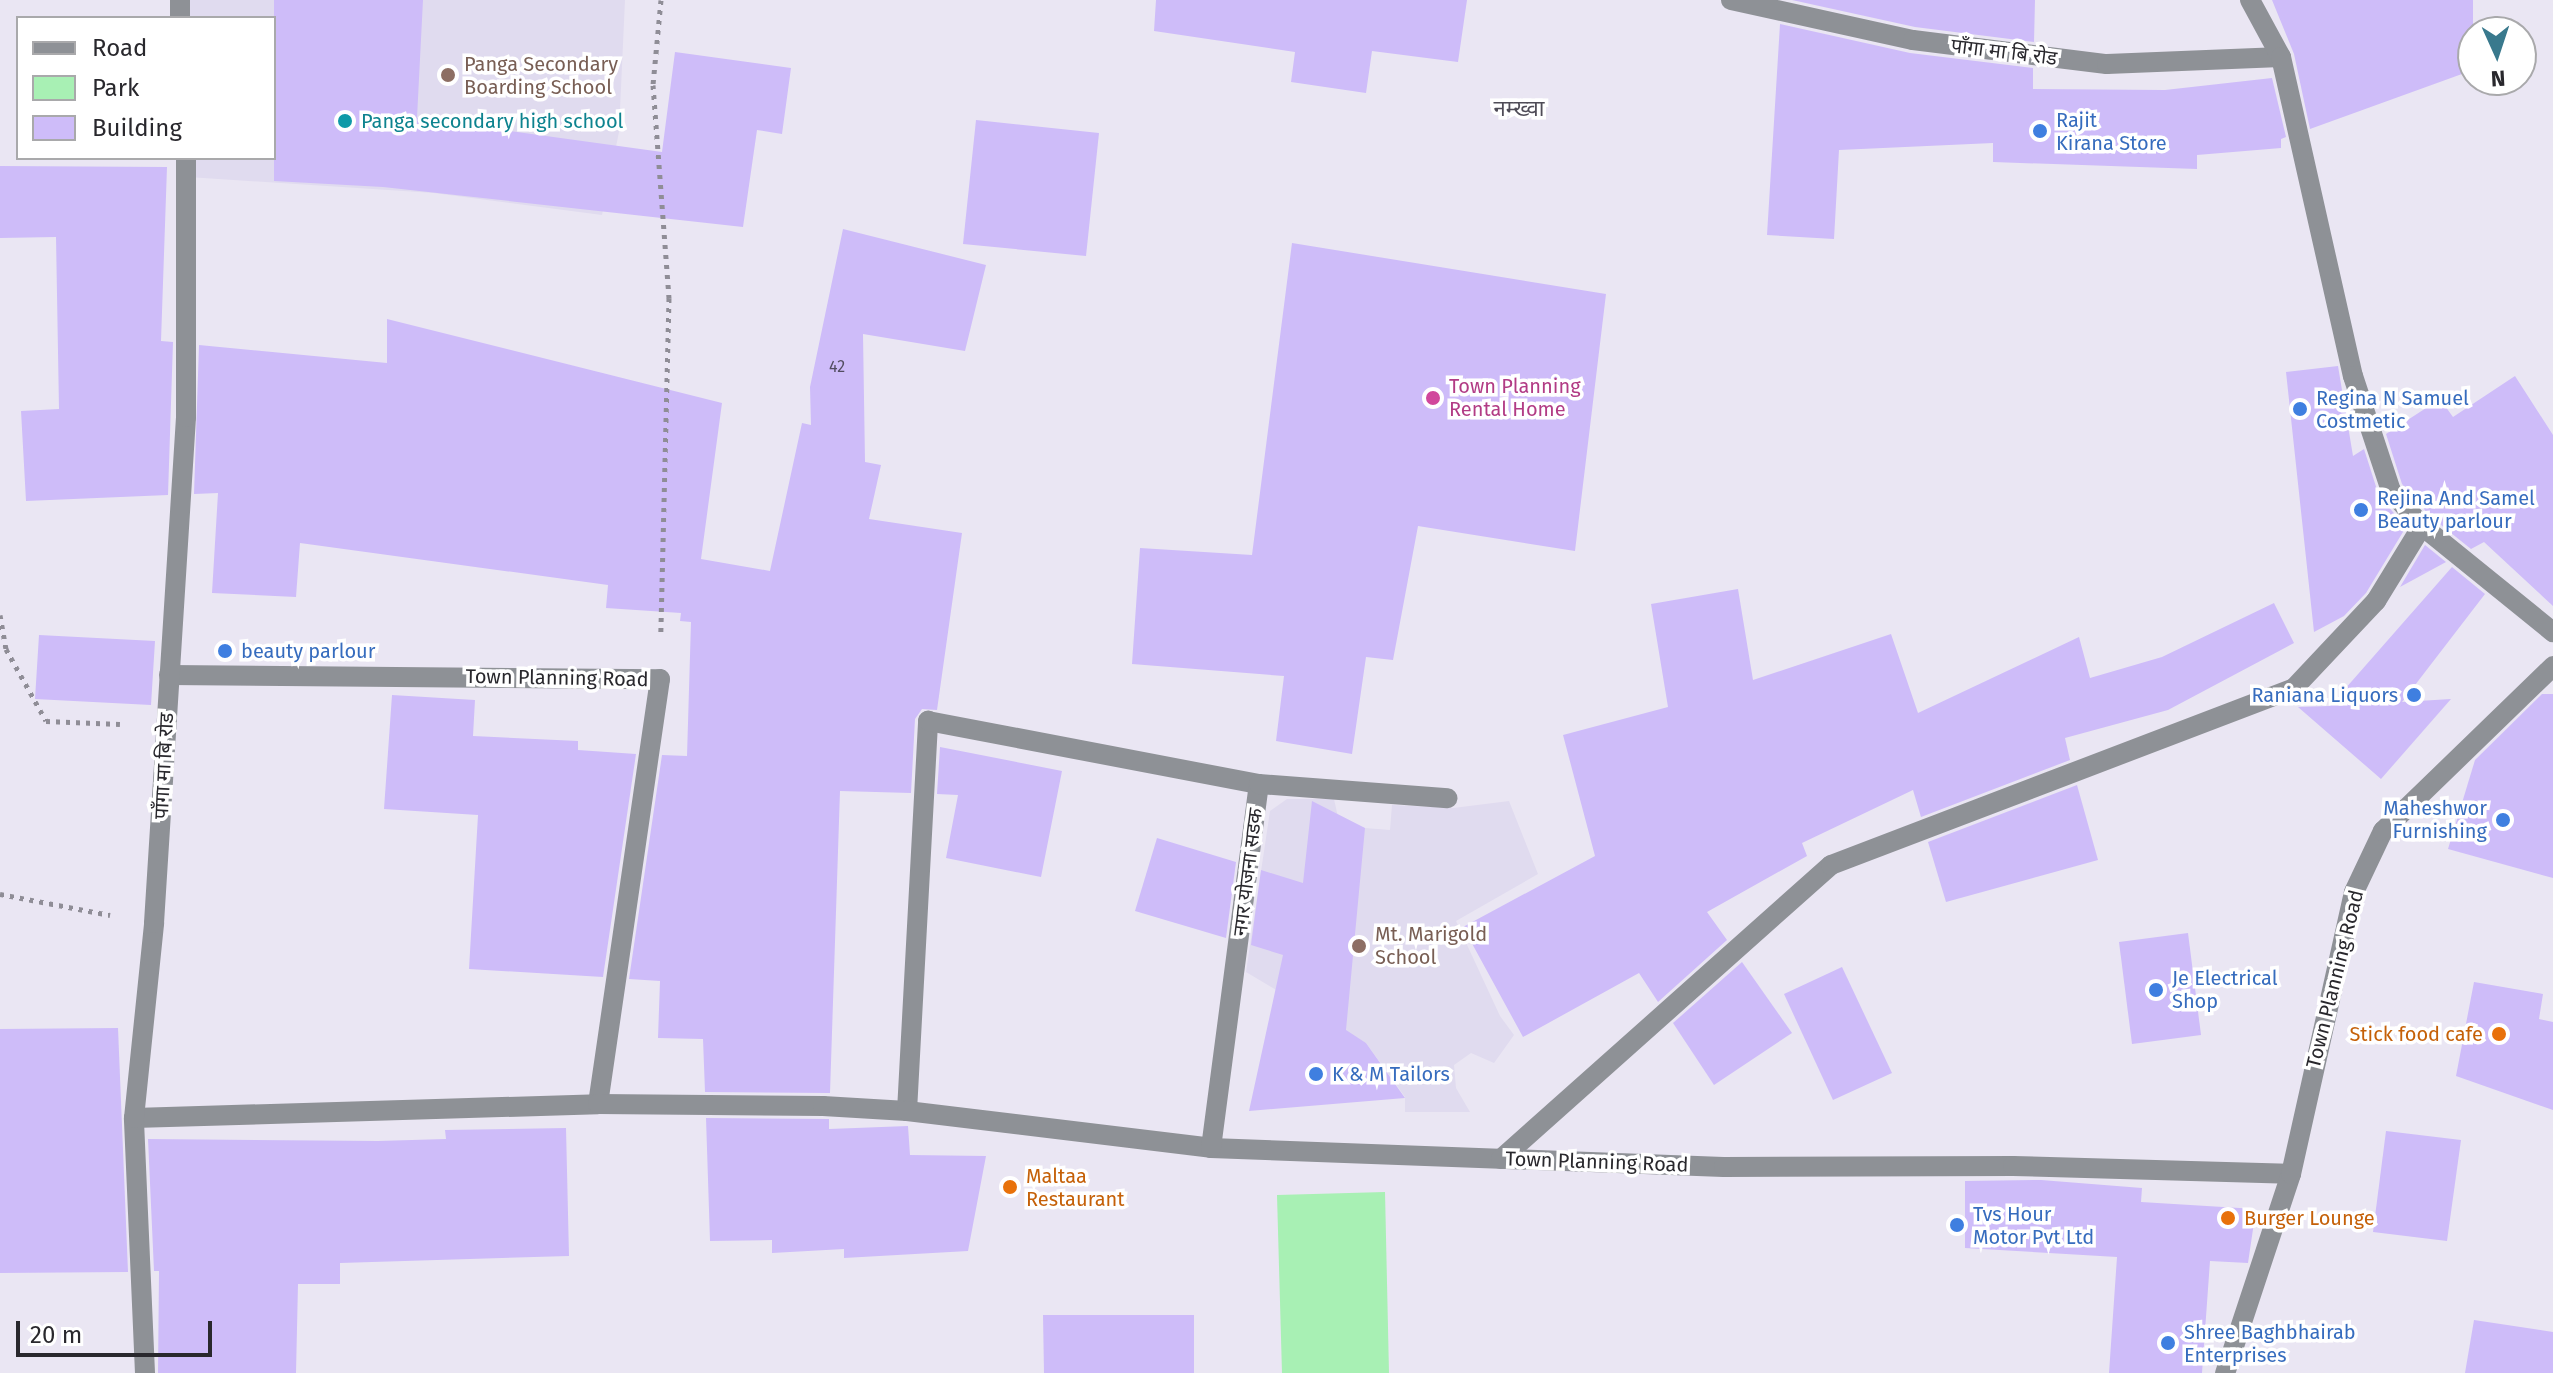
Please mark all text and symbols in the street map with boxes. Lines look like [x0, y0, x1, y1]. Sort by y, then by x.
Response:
legend [16, 16, 276, 160]
north arrow [2457, 16, 2537, 96]
text: Road [92, 34, 147, 62]
street label: पाँगा मा बि रोड [1950, 34, 2058, 70]
place label: Panga Secondary Boarding School [464, 52, 618, 99]
text: N [2490, 65, 2506, 92]
marker: Panga Secondary Boarding School [439, 66, 457, 84]
text: Park [92, 74, 139, 102]
district label: नम्ख्वा [1494, 96, 1544, 122]
place label: Rajit Kirana Store [2056, 108, 2167, 155]
place label: Panga secondary high school [361, 109, 623, 133]
marker: Panga secondary high school [336, 112, 354, 130]
text: Building [92, 114, 182, 142]
marker: Rajit Kirana Store [2031, 122, 2049, 140]
house number: 42 [829, 357, 845, 377]
place label: Town Planning Rental Home [1449, 374, 1581, 421]
place label: Regina N Samuel Costmetic [2316, 386, 2469, 433]
marker: Town Planning Rental Home [1424, 389, 1442, 407]
marker: Regina N Samuel Costmetic [2291, 400, 2309, 418]
place label: Rejina And Samel Beauty parlour [2377, 486, 2535, 533]
marker: Rejina And Samel Beauty parlour [2352, 501, 2370, 519]
place label: beauty parlour [241, 639, 375, 663]
marker: beauty parlour [216, 642, 234, 660]
street label: Town Planning Road [465, 664, 649, 692]
place label: Raniana Liquors [2251, 683, 2398, 707]
marker: Raniana Liquors [2405, 686, 2423, 704]
street label: पाँगा मा बि रोड [149, 712, 179, 820]
place label: Maheshwor Furnishing [2383, 796, 2487, 843]
street label: नगर योजना सडक [1228, 807, 1268, 937]
marker: Maheshwor Furnishing [2494, 811, 2512, 829]
street label: Town Planning Road [2301, 887, 2369, 1071]
place label: Mt. Marigold School [1375, 922, 1487, 969]
marker: Mt. Marigold School [1350, 937, 1368, 955]
place label: Je Electrical Shop [2172, 966, 2278, 1013]
marker: Je Electrical Shop [2147, 981, 2165, 999]
place label: Stick food cafe [2349, 1022, 2483, 1046]
marker: Stick food cafe [2490, 1025, 2508, 1043]
place label: K & M Tailors [1332, 1062, 1450, 1086]
marker: K & M Tailors [1307, 1065, 1325, 1083]
street label: Town Planning Road [1505, 1147, 1689, 1177]
place label: Maltaa Restaurant [1026, 1164, 1124, 1211]
marker: Maltaa Restaurant [1001, 1178, 1019, 1196]
place label: Tvs Hour Motor Pvt Ltd [1973, 1202, 2094, 1249]
place label: Burger Lounge [2244, 1206, 2375, 1230]
marker: Burger Lounge [2219, 1209, 2237, 1227]
marker: Tvs Hour Motor Pvt Ltd [1948, 1216, 1966, 1234]
scale bar [20, 1305, 216, 1355]
place label: Shree Baghbhairab Enterprises [2184, 1320, 2356, 1367]
text: 20 m [30, 1321, 82, 1349]
marker: Shree Baghbhairab Enterprises [2159, 1334, 2177, 1352]

